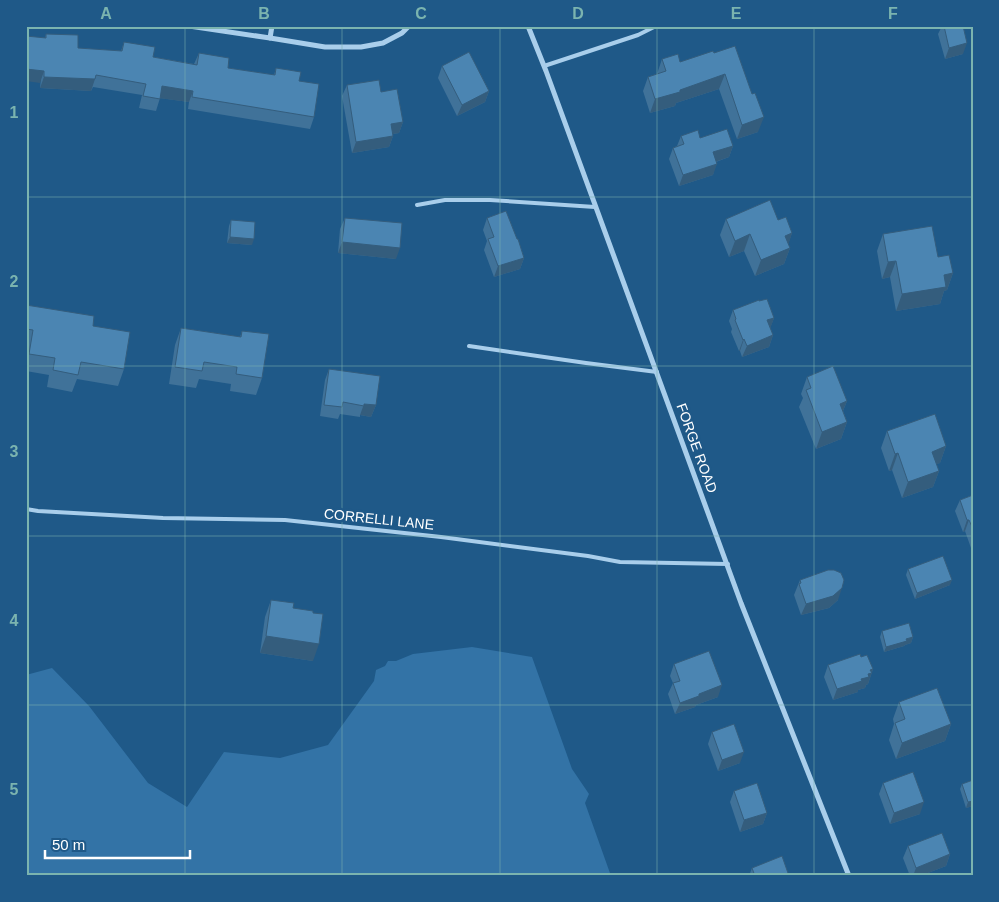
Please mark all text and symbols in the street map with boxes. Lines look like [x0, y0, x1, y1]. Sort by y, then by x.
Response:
text: A [100, 5, 112, 22]
text: B [258, 5, 270, 22]
text: C [415, 5, 427, 22]
text: D [572, 5, 584, 22]
text: E [731, 5, 742, 22]
text: F [888, 5, 898, 22]
text: 1 [10, 104, 19, 121]
text: 2 [10, 273, 19, 290]
street label: FORGE ROAD [673, 401, 721, 495]
text: 3 [10, 443, 19, 460]
street label: CORRELLI LANE [323, 505, 435, 533]
text: 4 [10, 612, 19, 629]
text: 5 [10, 781, 19, 798]
scale bar [45, 827, 190, 859]
text: 50 m [52, 836, 85, 853]

